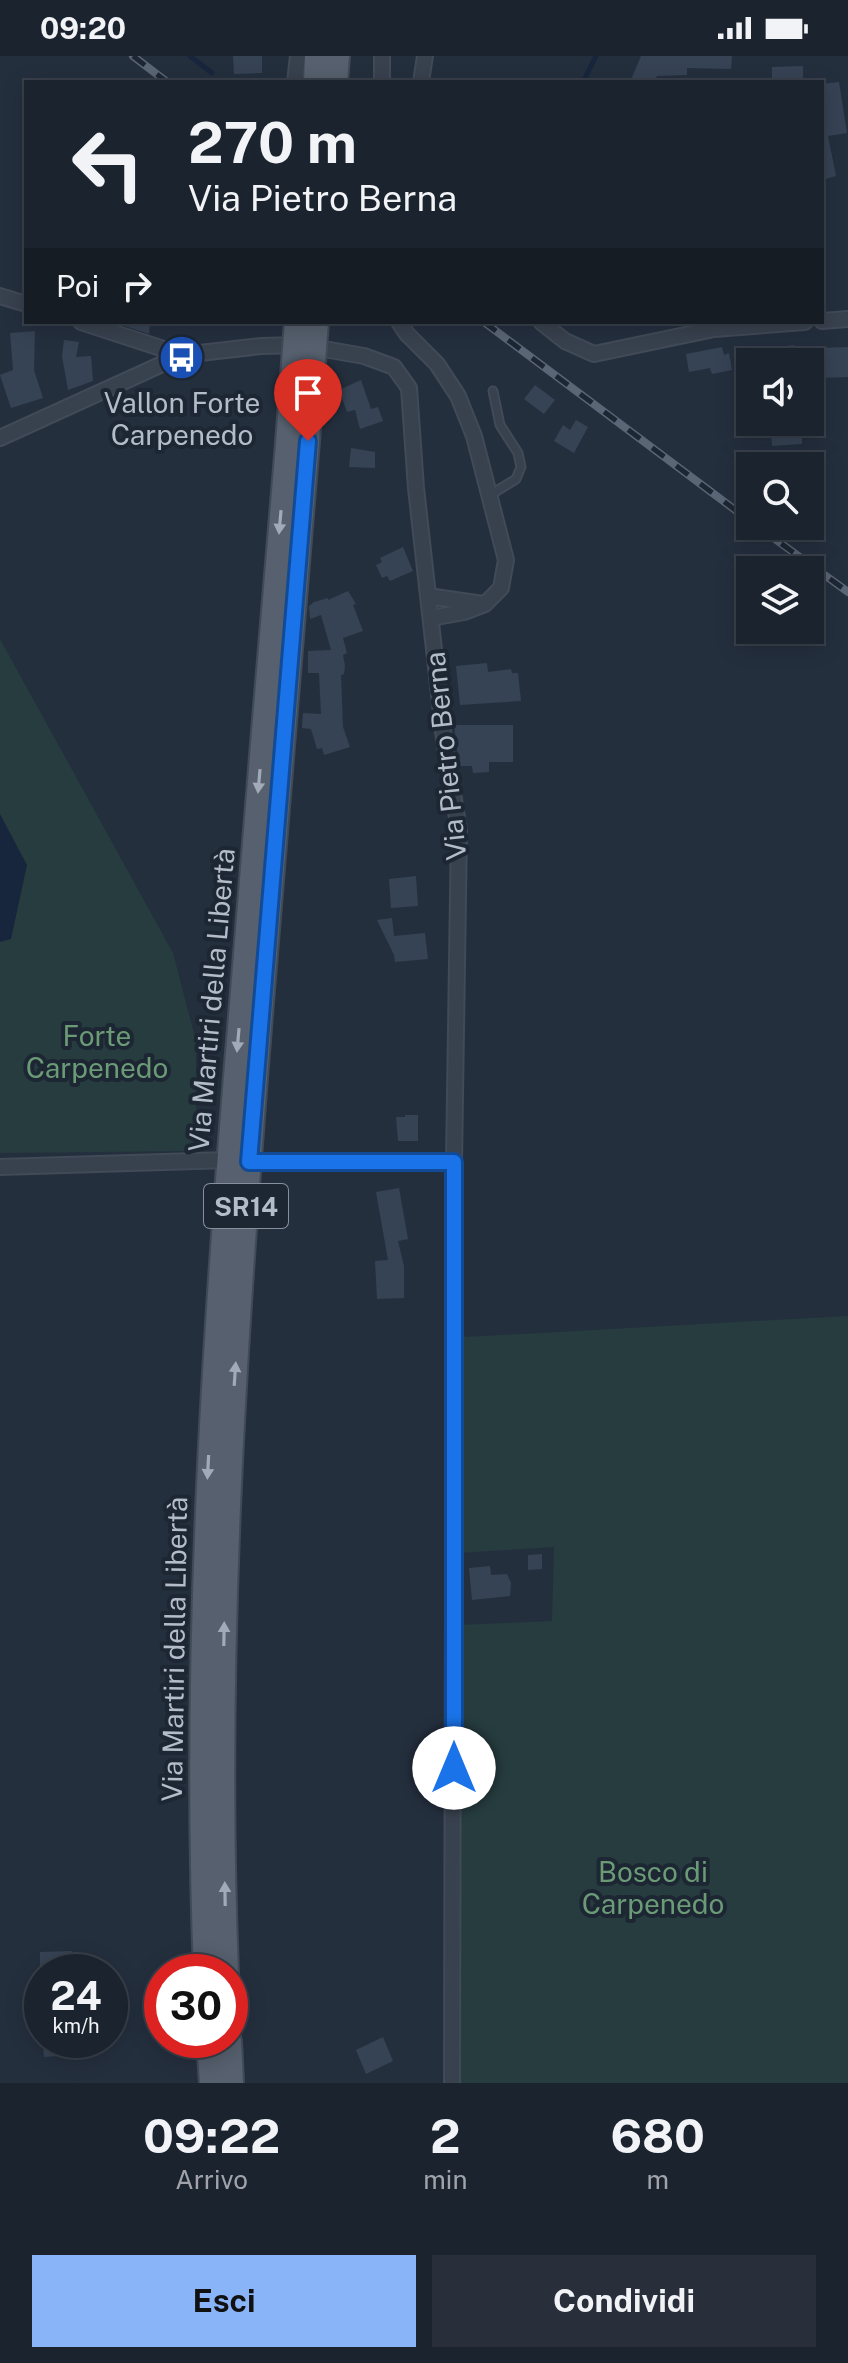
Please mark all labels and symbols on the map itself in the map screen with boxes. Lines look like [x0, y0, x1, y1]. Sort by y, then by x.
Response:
bus stop icon: Vallon Forte Carpenedo [158, 333, 206, 381]
pin [274, 359, 342, 441]
place label: Vallon Forte Carpenedo [104, 386, 260, 451]
one-way arrow [274, 510, 287, 535]
street label: Via Pietro Berna [418, 650, 472, 862]
one-way arrow [252, 769, 265, 794]
street label: Via Martiri della Libertà [181, 847, 241, 1153]
park label: Forte Carpenedo [26, 1019, 168, 1084]
one-way arrow [231, 1028, 244, 1053]
road number: SR14 [204, 1184, 288, 1228]
one-way arrow [229, 1361, 242, 1386]
one-way arrow [201, 1455, 214, 1480]
street label: Via Martiri della Libertà [155, 1496, 193, 1802]
one-way arrow [218, 1621, 231, 1646]
position arrow [412, 1726, 496, 1810]
park label: Bosco di Carpenedo [582, 1855, 724, 1920]
one-way arrow [218, 1881, 231, 1906]
speed limit sign: 30 [144, 1954, 248, 2058]

